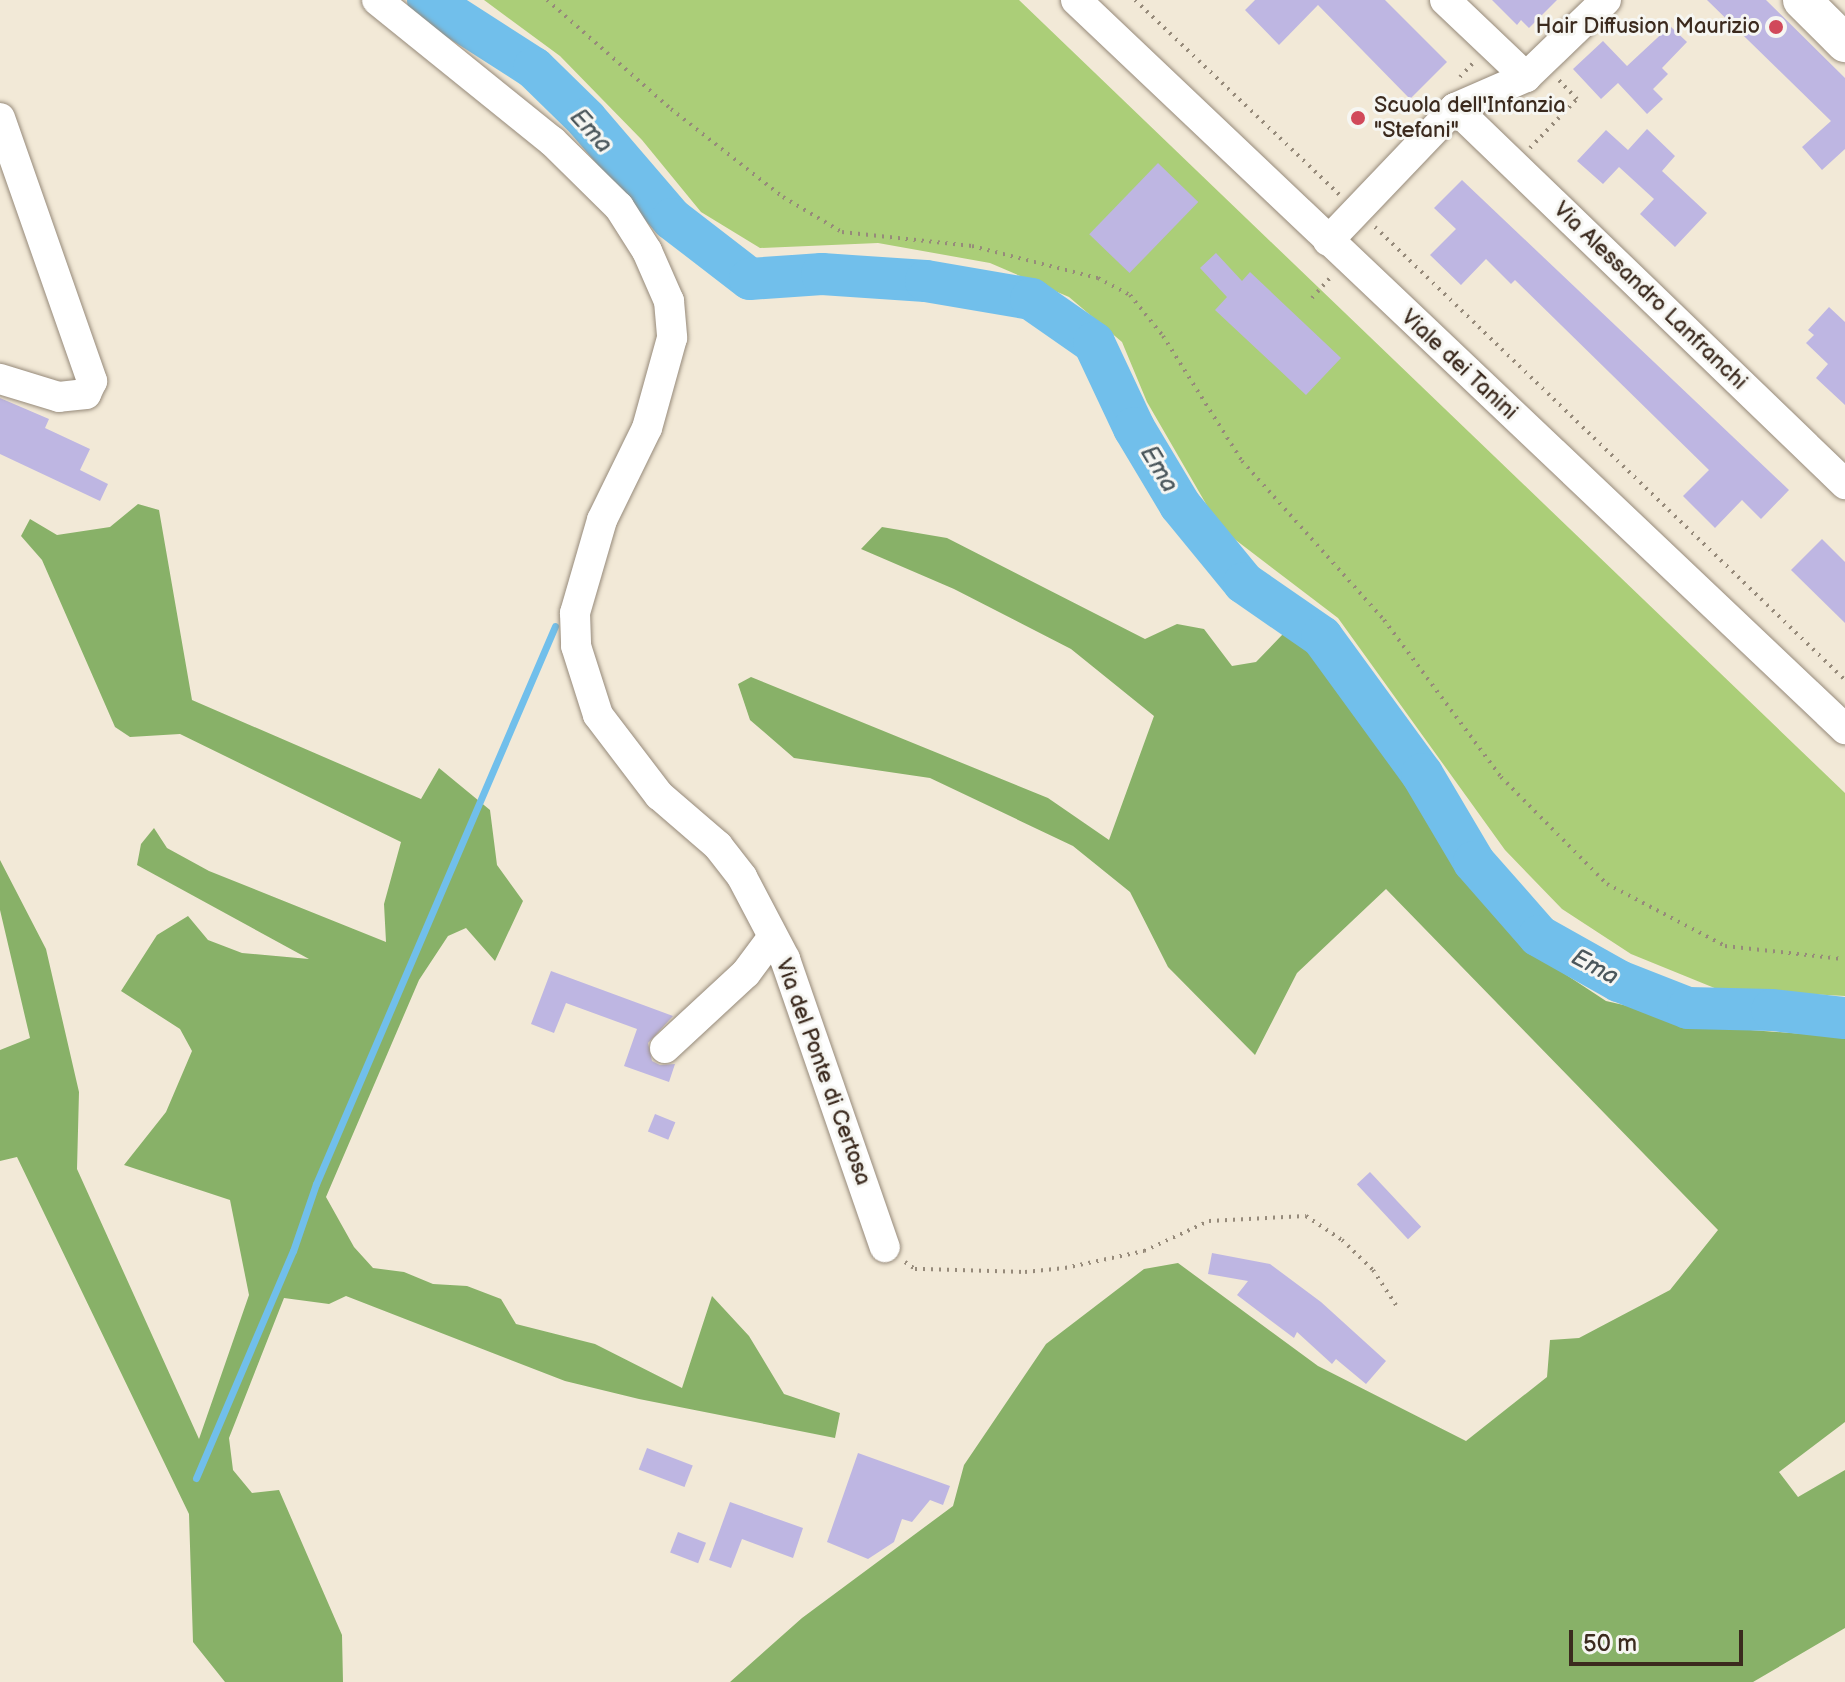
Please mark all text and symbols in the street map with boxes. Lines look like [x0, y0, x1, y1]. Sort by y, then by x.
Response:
place label: Hair Diffusion Maurizio [1536, 14, 1760, 40]
marker: Hair Diffusion Maurizio [1767, 18, 1785, 36]
place label: Scuola dell'Infanzia "Stefani" [1374, 92, 1566, 144]
water label: Ema [564, 103, 618, 159]
marker: Scuola dell'Infanzia "Stefani" [1349, 109, 1367, 127]
street label: Via Alessandro Lanfranchi [1548, 197, 1752, 395]
street label: Viale dei Tanini [1395, 304, 1523, 426]
water label: Ema [1134, 440, 1184, 498]
water label: Ema [1566, 943, 1624, 991]
street label: Via del Ponte di Certosa [770, 955, 876, 1189]
scale bar [1573, 1614, 1747, 1664]
text: 50 m [1583, 1629, 1637, 1658]

